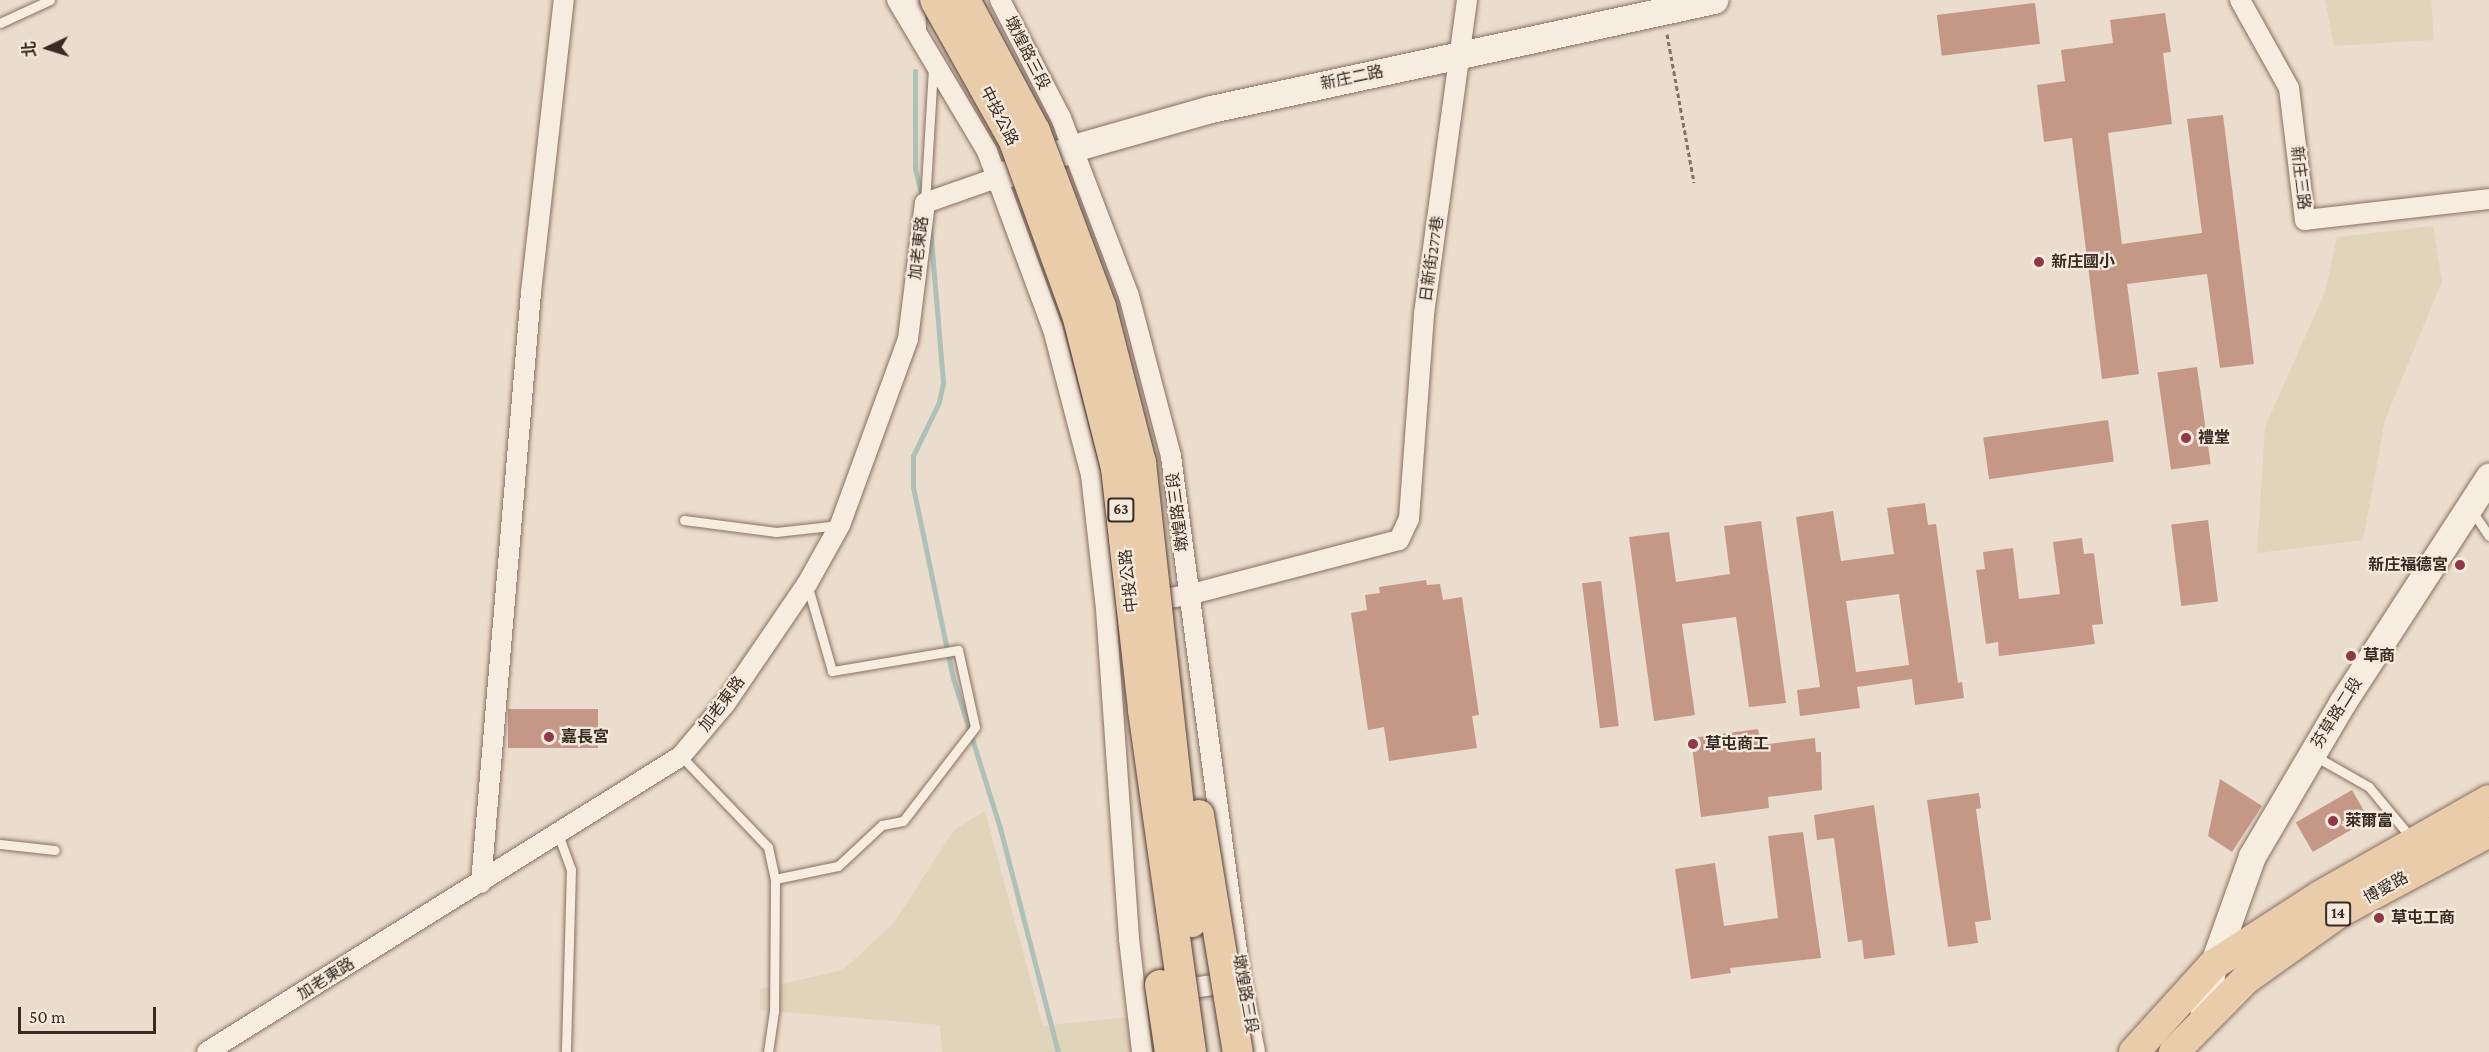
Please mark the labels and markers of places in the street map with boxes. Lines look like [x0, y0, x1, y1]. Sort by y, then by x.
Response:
place label: 新庄國小 [2051, 252, 2115, 272]
marker: 新庄國小 [2032, 255, 2046, 269]
place label: 禮堂 [2198, 428, 2230, 448]
marker: 禮堂 [2179, 431, 2193, 445]
place label: 新庄福德宮 [2368, 555, 2448, 575]
marker: 新庄福德宮 [2453, 558, 2467, 572]
place label: 草商 [2363, 646, 2395, 666]
marker: 草商 [2344, 649, 2358, 663]
place label: 嘉長宮 [561, 727, 609, 747]
marker: 嘉長宮 [542, 730, 556, 744]
place label: 草屯商工 [1705, 734, 1769, 754]
marker: 草屯商工 [1686, 737, 1700, 751]
place label: 萊爾富 [2345, 811, 2393, 831]
marker: 萊爾富 [2326, 814, 2340, 828]
place label: 草屯工商 [2391, 908, 2455, 928]
marker: 草屯工商 [2372, 911, 2386, 925]

